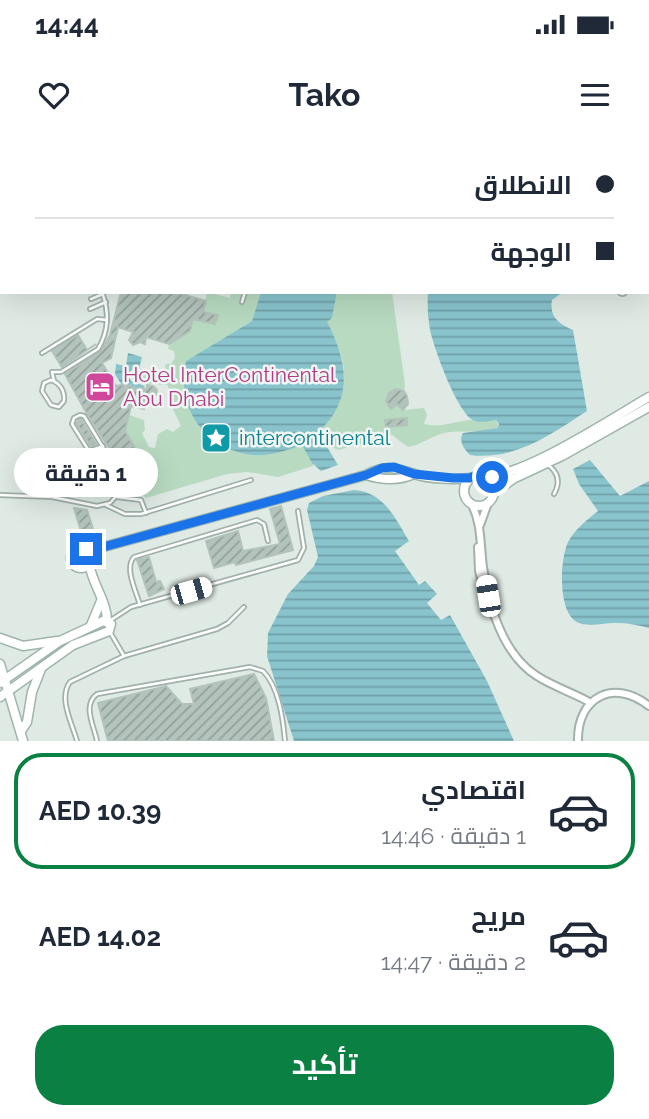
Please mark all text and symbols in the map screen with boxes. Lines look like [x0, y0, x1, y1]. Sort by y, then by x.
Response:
text: 14:44 [35, 10, 99, 40]
icon: heart [35, 76, 73, 114]
text: Tako [289, 76, 360, 113]
icon: menu [576, 76, 614, 114]
text: الانطلاق [474, 170, 572, 200]
text: الوجهة [491, 237, 572, 267]
place label: Hotel InterContinental Abu Dhabi [123, 362, 336, 411]
hotel icon: Hotel InterContinental Abu Dhabi [83, 370, 117, 404]
place icon: intercontinental [199, 421, 233, 455]
place label: intercontinental [239, 425, 391, 450]
callout: 1 دقيقة [14, 448, 158, 496]
text: 1 دقيقة [45, 459, 127, 486]
route start [476, 461, 508, 493]
route end [70, 533, 102, 565]
car [475, 574, 502, 618]
car [168, 575, 215, 607]
text: اقتصادي [421, 775, 526, 805]
icon: car [547, 780, 610, 843]
text: AED 10.39 [39, 796, 161, 826]
text: 1 دقيقة · 14:46 [381, 822, 526, 849]
text: مريح [471, 901, 526, 931]
icon: car [547, 906, 610, 969]
text: AED 14.02 [39, 922, 161, 952]
text: 2 دقيقة · 14:47 [381, 948, 526, 975]
button: تأكيد [35, 1025, 614, 1105]

